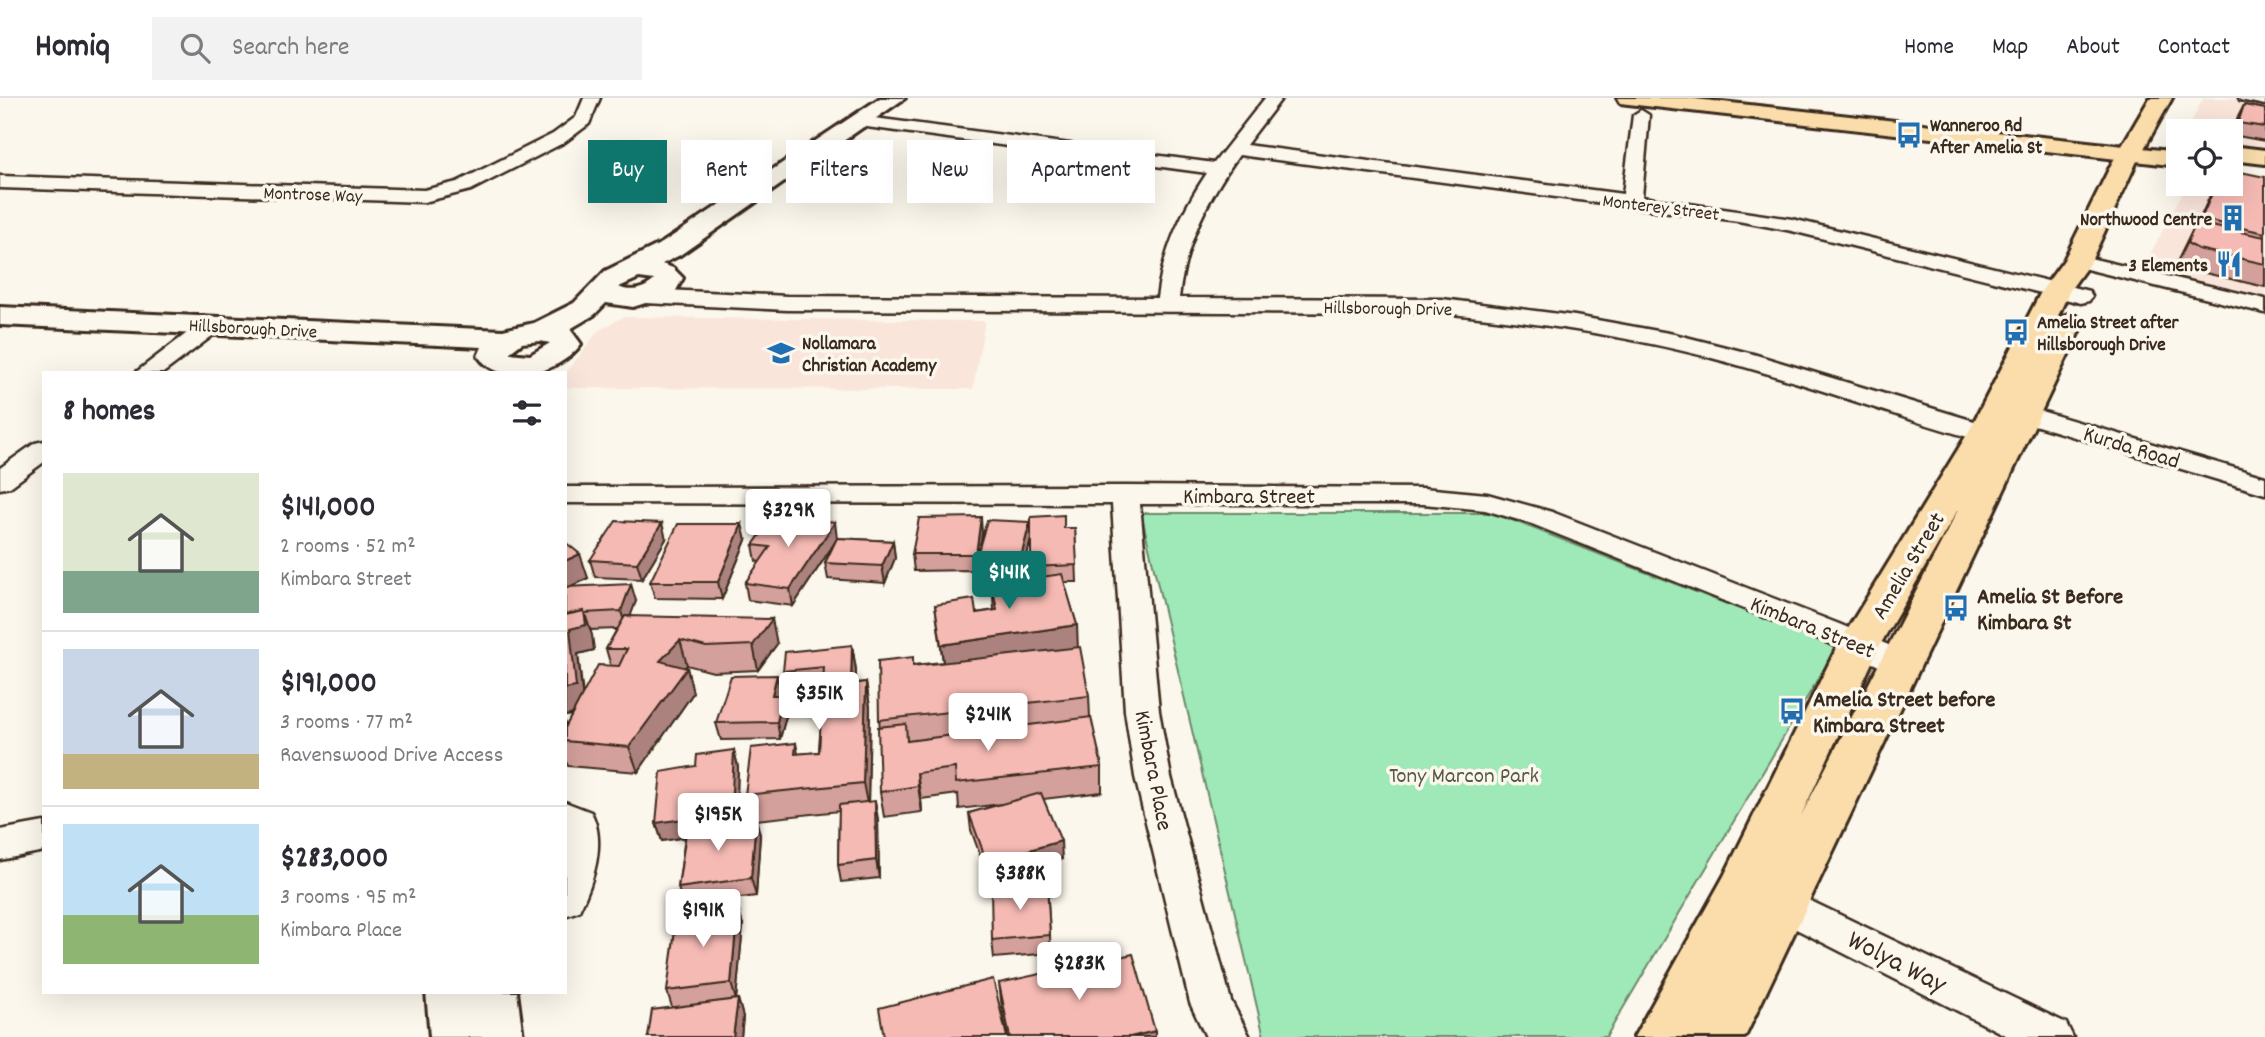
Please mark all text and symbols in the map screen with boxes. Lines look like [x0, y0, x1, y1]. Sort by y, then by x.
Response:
search box [152, 17, 642, 80]
text: Homiq [35, 25, 110, 72]
icon: search [176, 29, 214, 67]
text: Search here [232, 30, 349, 67]
text: Home [1904, 31, 1954, 65]
text: Map [1992, 31, 2028, 65]
text: About [2066, 31, 2120, 65]
text: Contact [2158, 31, 2230, 65]
place label: Wanneroo Rd After Amelia St [1930, 114, 2042, 163]
map controls [2166, 119, 2243, 196]
button: locate [2166, 119, 2243, 196]
bus stop icon: Wanneroo Rd After Amelia St [1894, 120, 1924, 150]
chip: Buy [588, 140, 667, 203]
chip: Rent [681, 140, 772, 203]
chip: Filters [786, 140, 893, 203]
chip: New [907, 140, 993, 203]
chip: Apartment [1007, 140, 1155, 203]
street label: Montrose Way [263, 181, 363, 212]
street label: Monterey Street [1601, 189, 1720, 230]
building icon: Northwood Centre [2218, 203, 2248, 233]
place label: Northwood Centre [2080, 208, 2212, 235]
restaurant icon: 3 Elements [2214, 249, 2244, 279]
place label: 3 Elements [2129, 254, 2208, 281]
street label: Hillsborough Drive [1323, 296, 1452, 325]
place label: Amelia Street after Hillsborough Drive [2037, 311, 2180, 360]
street label: Hillsborough Drive [188, 314, 318, 347]
bus stop icon: Amelia Street after Hillsborough Drive [2001, 317, 2031, 347]
place label: Nollamara Christian Academy [802, 332, 937, 381]
school or university icon: Nollamara Christian Academy [766, 338, 796, 368]
text: 8 homes [63, 392, 155, 435]
icon: filters [508, 394, 546, 432]
street label: Kurda Road [2079, 419, 2183, 480]
street label: Kimbara Street [1183, 482, 1315, 515]
text: $141,000 [280, 488, 376, 531]
pin: $329K [739, 490, 837, 549]
text: $329K [761, 495, 815, 528]
icon: home [119, 501, 203, 585]
street label: Amelia Street [1865, 507, 1955, 627]
text: 2 rooms · 52 m² [280, 531, 416, 564]
pin: $141K [960, 552, 1058, 611]
text: $141K [988, 557, 1030, 590]
text: Kimbara Street [280, 564, 412, 597]
place label: Amelia St Before Kimbara St [1977, 582, 2123, 641]
street label: Kimbara Street [1744, 589, 1879, 669]
bus stop icon: Amelia St Before Kimbara St [1941, 593, 1971, 623]
text: $191,000 [280, 664, 377, 707]
pin: $351K [770, 672, 868, 732]
icon: home [119, 677, 203, 761]
text: $351K [795, 678, 843, 711]
place label: Amelia Street before Kimbara Street [1813, 685, 1995, 744]
pin: $241K [939, 694, 1037, 753]
bus stop icon: Amelia Street before Kimbara Street [1777, 696, 1807, 726]
text: $241K [965, 699, 1011, 732]
text: 3 rooms · 77 m² [280, 707, 413, 740]
street label: Kimbara Place [1124, 708, 1179, 834]
text: Ravenswood Drive Access [280, 740, 503, 773]
park label: Tony Marcon Park [1389, 761, 1539, 794]
pin: $195K [669, 794, 767, 853]
text: $195K [694, 799, 742, 832]
text: $283,000 [280, 839, 388, 882]
icon: home [119, 852, 203, 936]
pin: $388K [971, 852, 1069, 912]
text: $388K [995, 858, 1045, 891]
text: 3 rooms · 95 m² [280, 882, 416, 915]
pin: $191K [654, 890, 752, 949]
text: $191K [682, 895, 724, 928]
text: Kimbara Place [280, 915, 402, 948]
street label: Wolya Way [1839, 922, 1953, 1007]
pin: $283K [1030, 942, 1128, 1002]
text: $283K [1053, 948, 1105, 981]

